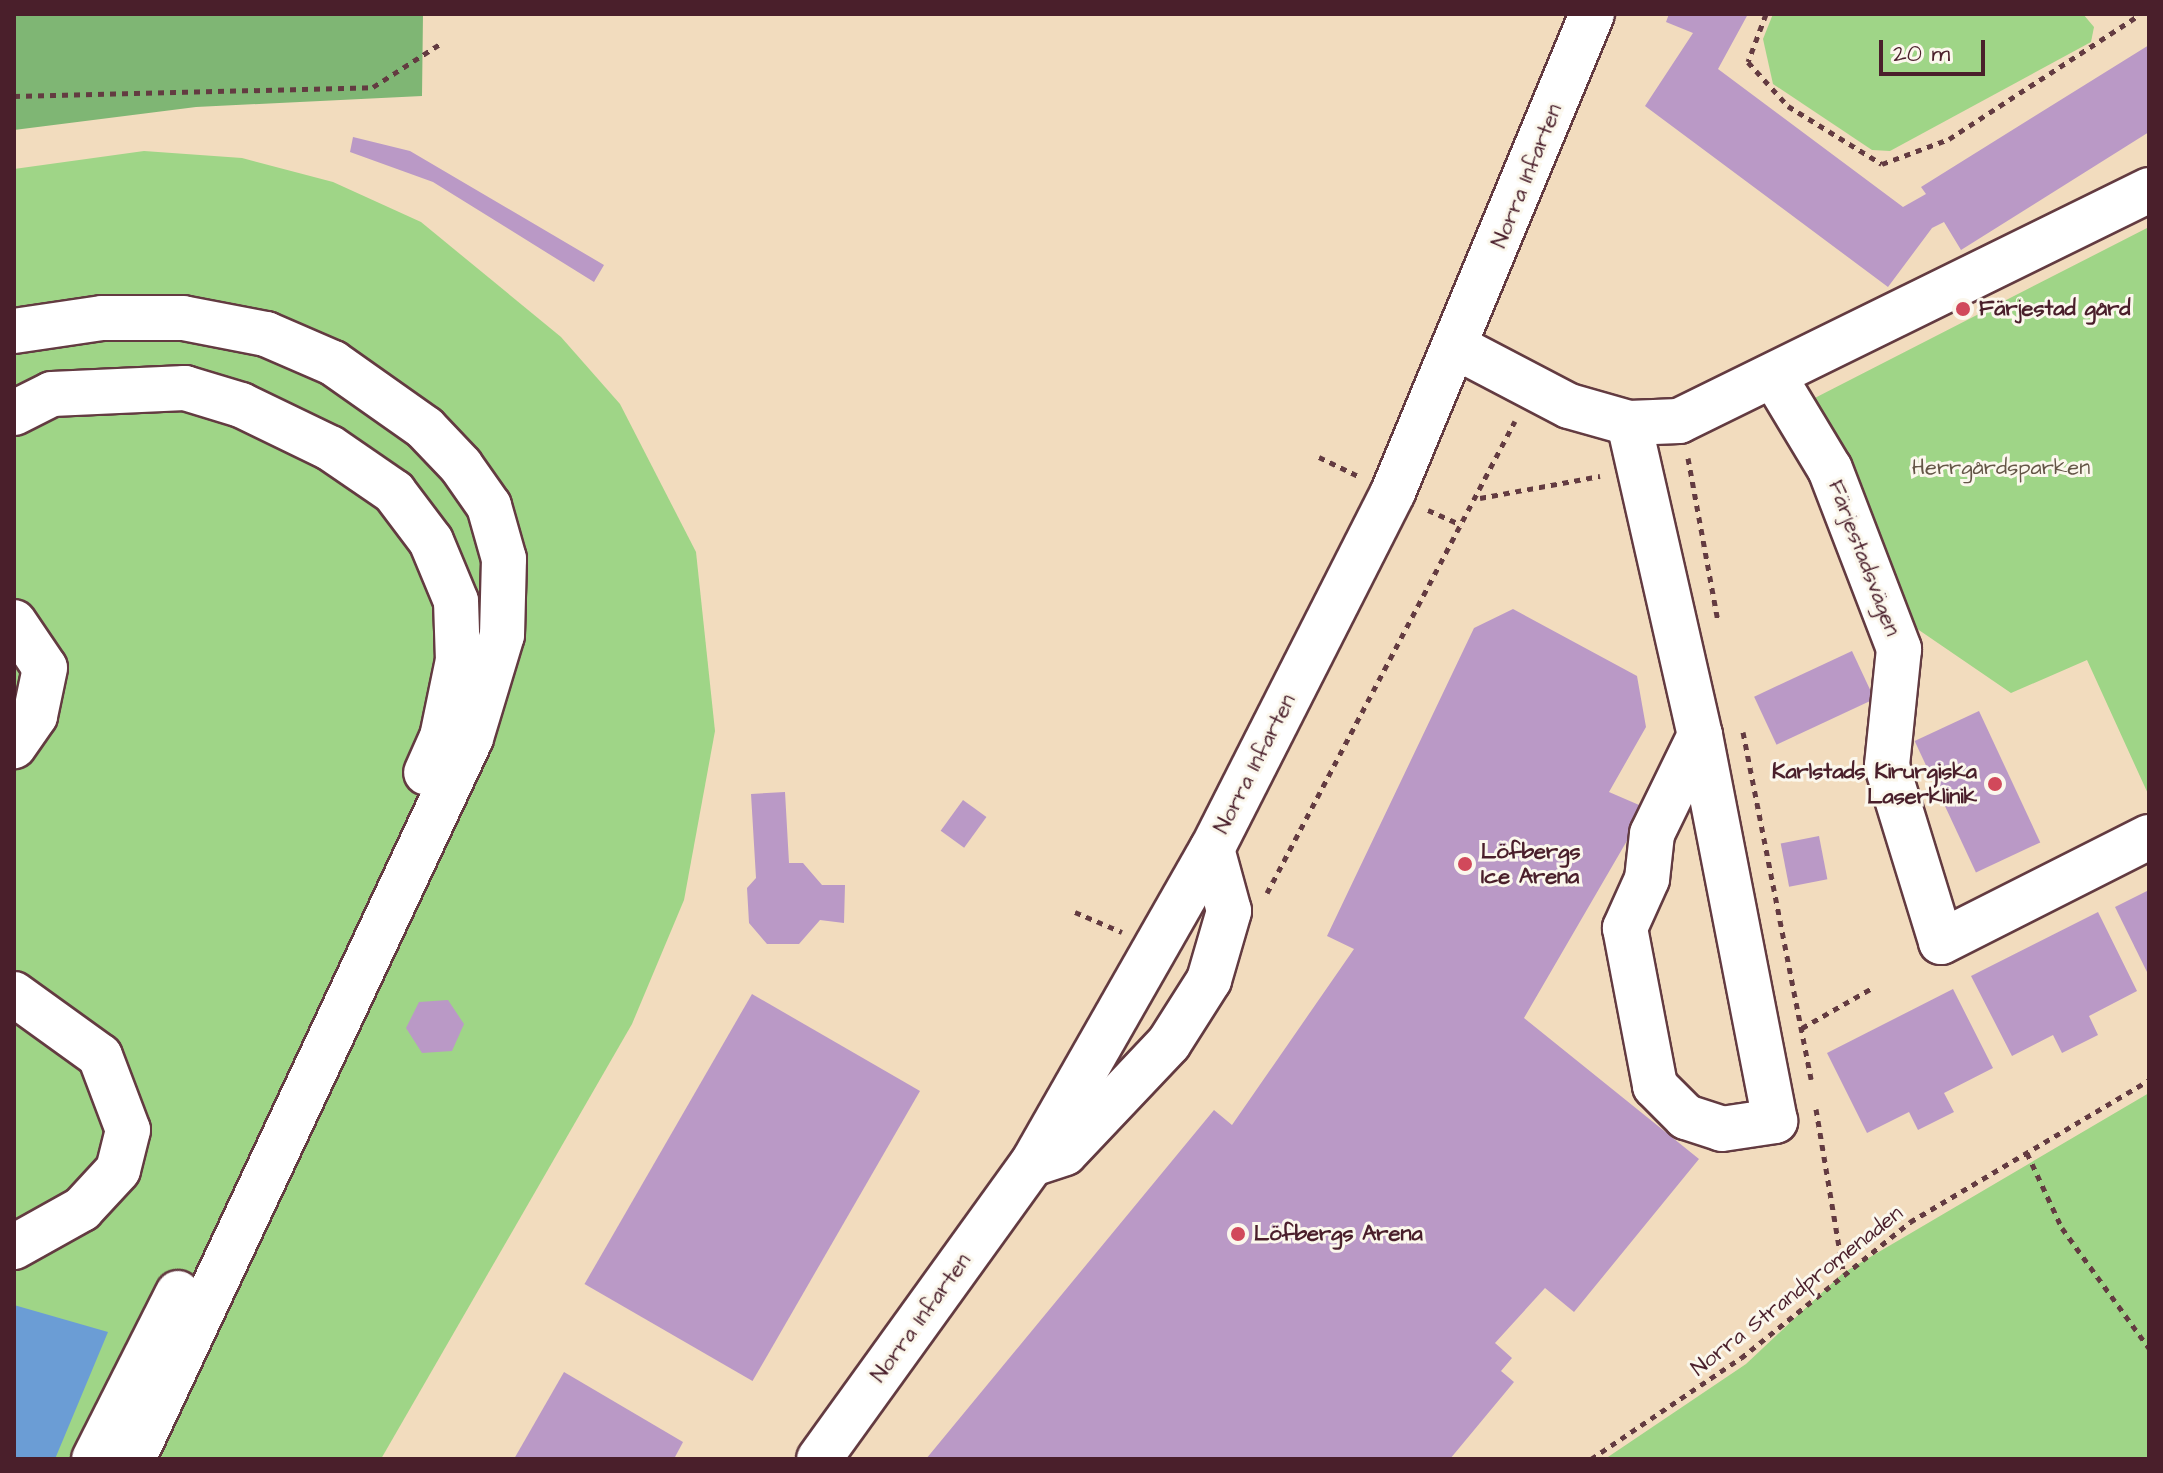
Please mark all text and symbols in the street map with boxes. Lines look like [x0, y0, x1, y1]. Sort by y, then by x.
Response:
scale bar [1883, 24, 1989, 74]
text: 20 m [1893, 37, 1950, 71]
street label: Norra Infarten [1486, 100, 1568, 252]
place label: Färjestad gård [1979, 296, 2131, 322]
marker: Färjestad gård [1954, 300, 1972, 318]
park label: Herrgårdsparken [1912, 455, 2090, 481]
street label: Färjestadsvägen [1822, 476, 1906, 640]
street label: Norra Infarten [1209, 690, 1301, 838]
place label: Karlstads Kirurgiska Laserklinik [1772, 758, 1977, 810]
marker: Karlstads Kirurgiska Laserklinik [1984, 773, 2006, 795]
place label: Löfbergs Ice Arena [1481, 838, 1580, 890]
marker: Löfbergs Ice Arena [1456, 855, 1474, 873]
street label: Norra Strandpromenaden [1686, 1200, 1908, 1382]
place label: Löfbergs Arena [1254, 1221, 1423, 1247]
marker: Löfbergs Arena [1229, 1225, 1247, 1243]
street label: Norra Infarten [865, 1248, 977, 1388]

